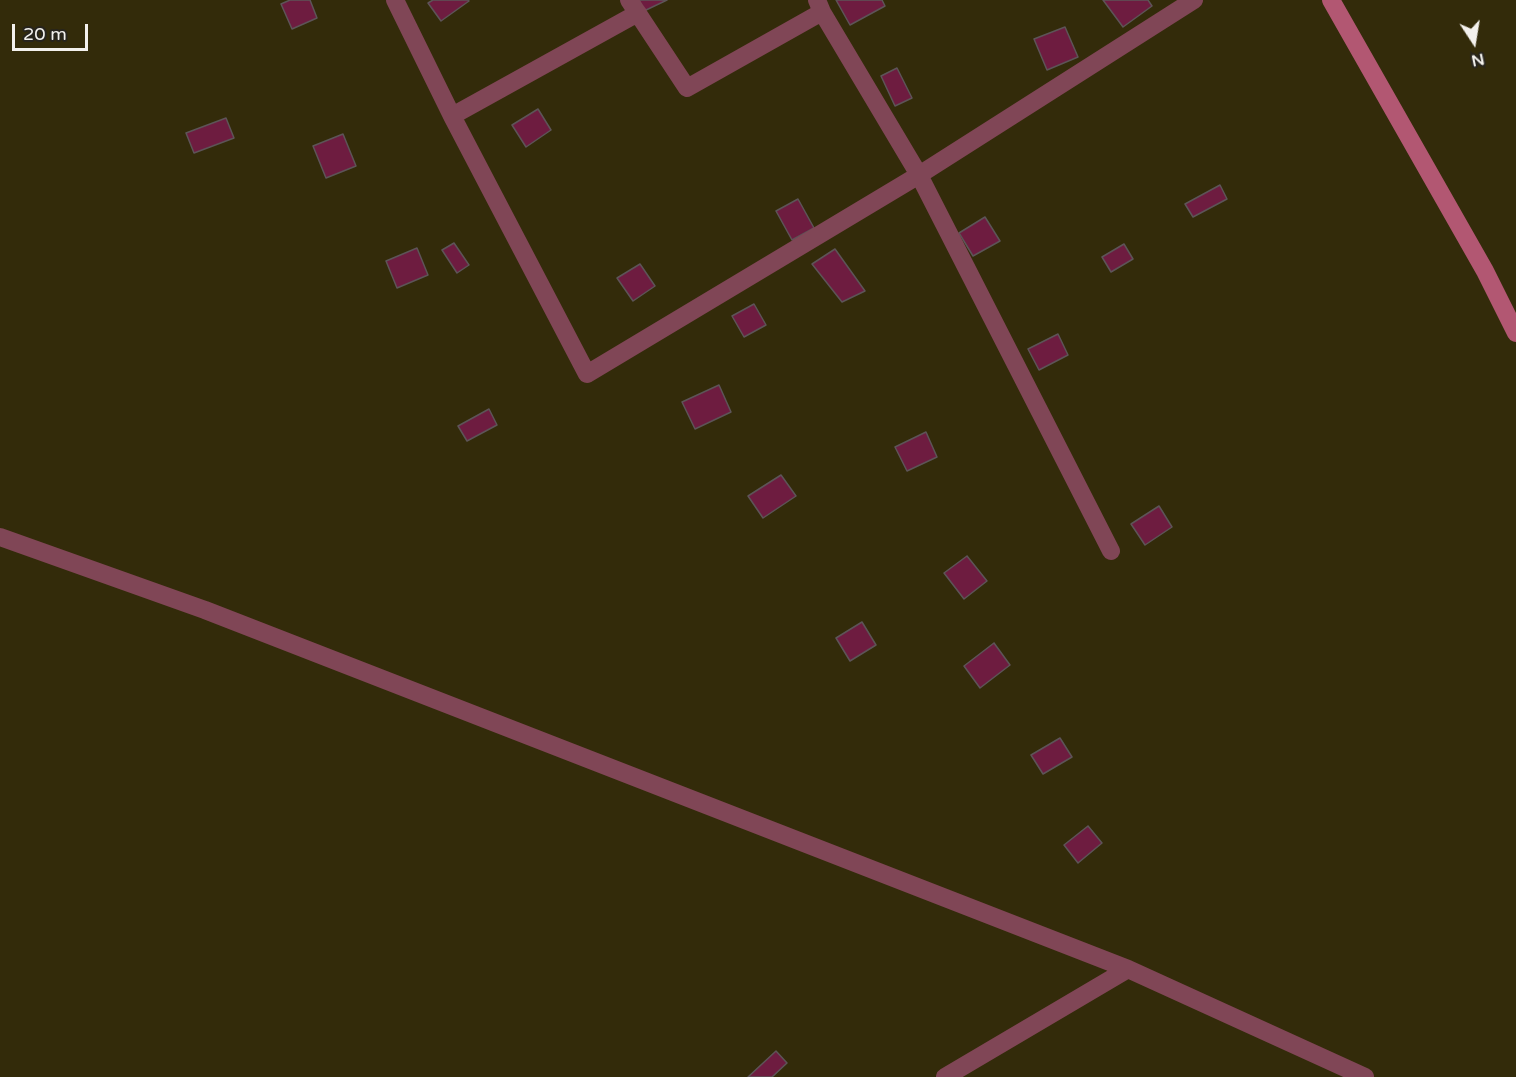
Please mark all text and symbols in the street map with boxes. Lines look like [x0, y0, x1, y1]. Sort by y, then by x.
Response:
scale bar [15, 12, 92, 50]
north arrow [1444, 12, 1504, 72]
text: 20 m [23, 23, 67, 45]
text: N [1469, 48, 1486, 71]

